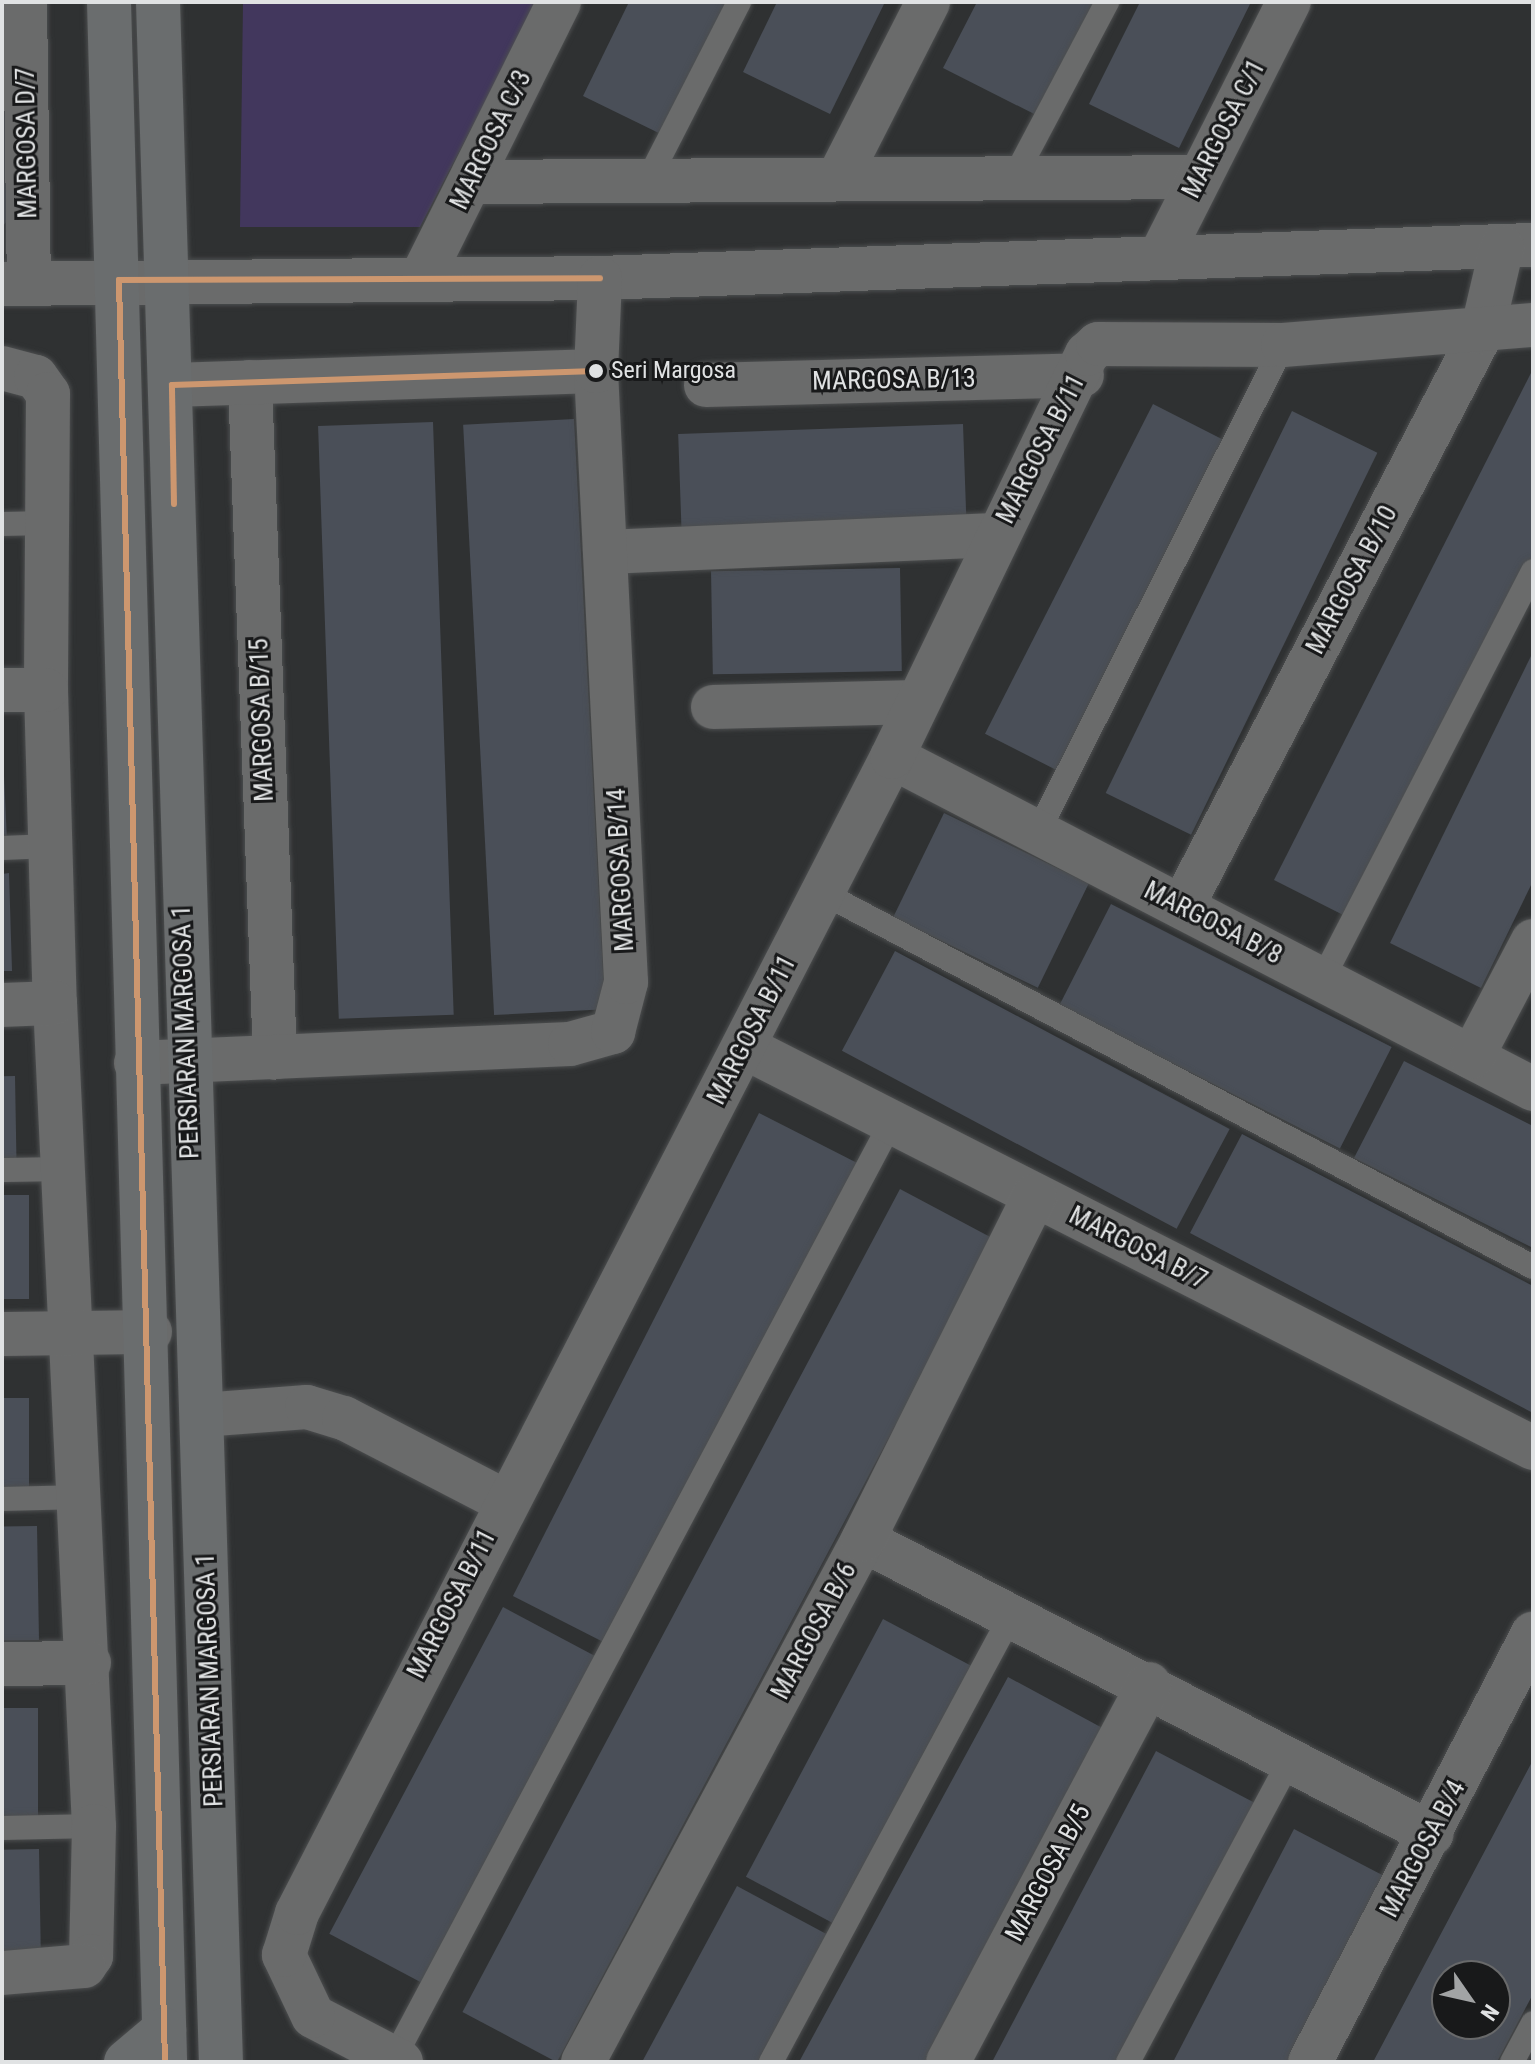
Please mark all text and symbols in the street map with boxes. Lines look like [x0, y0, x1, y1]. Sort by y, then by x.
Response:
street label: MARGOSA C/1 [1176, 55, 1272, 203]
street label: MARGOSA C/3 [444, 65, 538, 215]
street label: MARGOSA D/7 [10, 67, 44, 219]
place label: Seri Margosa [611, 357, 736, 385]
marker: Seri Margosa [588, 363, 604, 379]
street label: MARGOSA B/13 [812, 363, 976, 397]
street label: MARGOSA B/11 [990, 369, 1092, 529]
street label: MARGOSA B/10 [1300, 500, 1404, 660]
street label: MARGOSA B/15 [244, 638, 280, 802]
street label: MARGOSA B/14 [601, 787, 641, 953]
street label: MARGOSA B/8 [1139, 875, 1287, 971]
street label: PERSIARAN MARGOSA 1 [166, 904, 206, 1160]
street label: MARGOSA B/11 [701, 950, 803, 1110]
street label: MARGOSA B/7 [1064, 1200, 1212, 1296]
street label: MARGOSA B/11 [401, 1524, 503, 1684]
street label: PERSIARAN MARGOSA 1 [190, 1552, 230, 1808]
street label: MARGOSA B/6 [765, 1557, 863, 1705]
street label: MARGOSA B/4 [1374, 1775, 1472, 1923]
street label: MARGOSA B/5 [999, 1799, 1097, 1947]
north arrow [1431, 1960, 1511, 2040]
text: N [1476, 2000, 1504, 2025]

